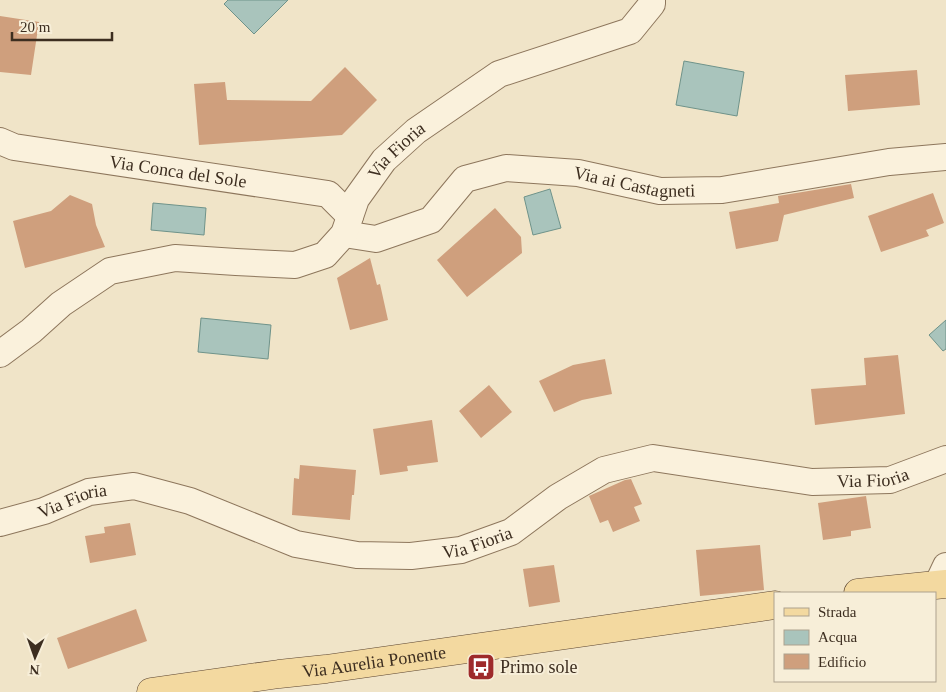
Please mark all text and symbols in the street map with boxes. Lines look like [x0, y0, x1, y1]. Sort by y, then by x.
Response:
scale bar [12, 10, 112, 42]
text: 20 m [20, 19, 51, 35]
street label: Via Fioria [364, 118, 429, 183]
street label: Via Conca del Sole [108, 151, 248, 192]
street label: Via ai Castagneti [572, 162, 695, 201]
street label: Via Fioria [837, 464, 912, 491]
street label: Via Fioria [35, 480, 108, 522]
street label: Via Fioria [441, 522, 515, 562]
legend [774, 592, 936, 682]
text: Strada [818, 604, 857, 620]
text: Acqua [818, 629, 857, 645]
north arrow [10, 632, 60, 682]
street label: Via Aurelia Ponente [301, 642, 447, 681]
bus stop icon: Primo sole [466, 652, 496, 682]
text: Edificio [818, 654, 866, 670]
place label: Primo sole [500, 657, 578, 677]
text: N [29, 662, 40, 677]

